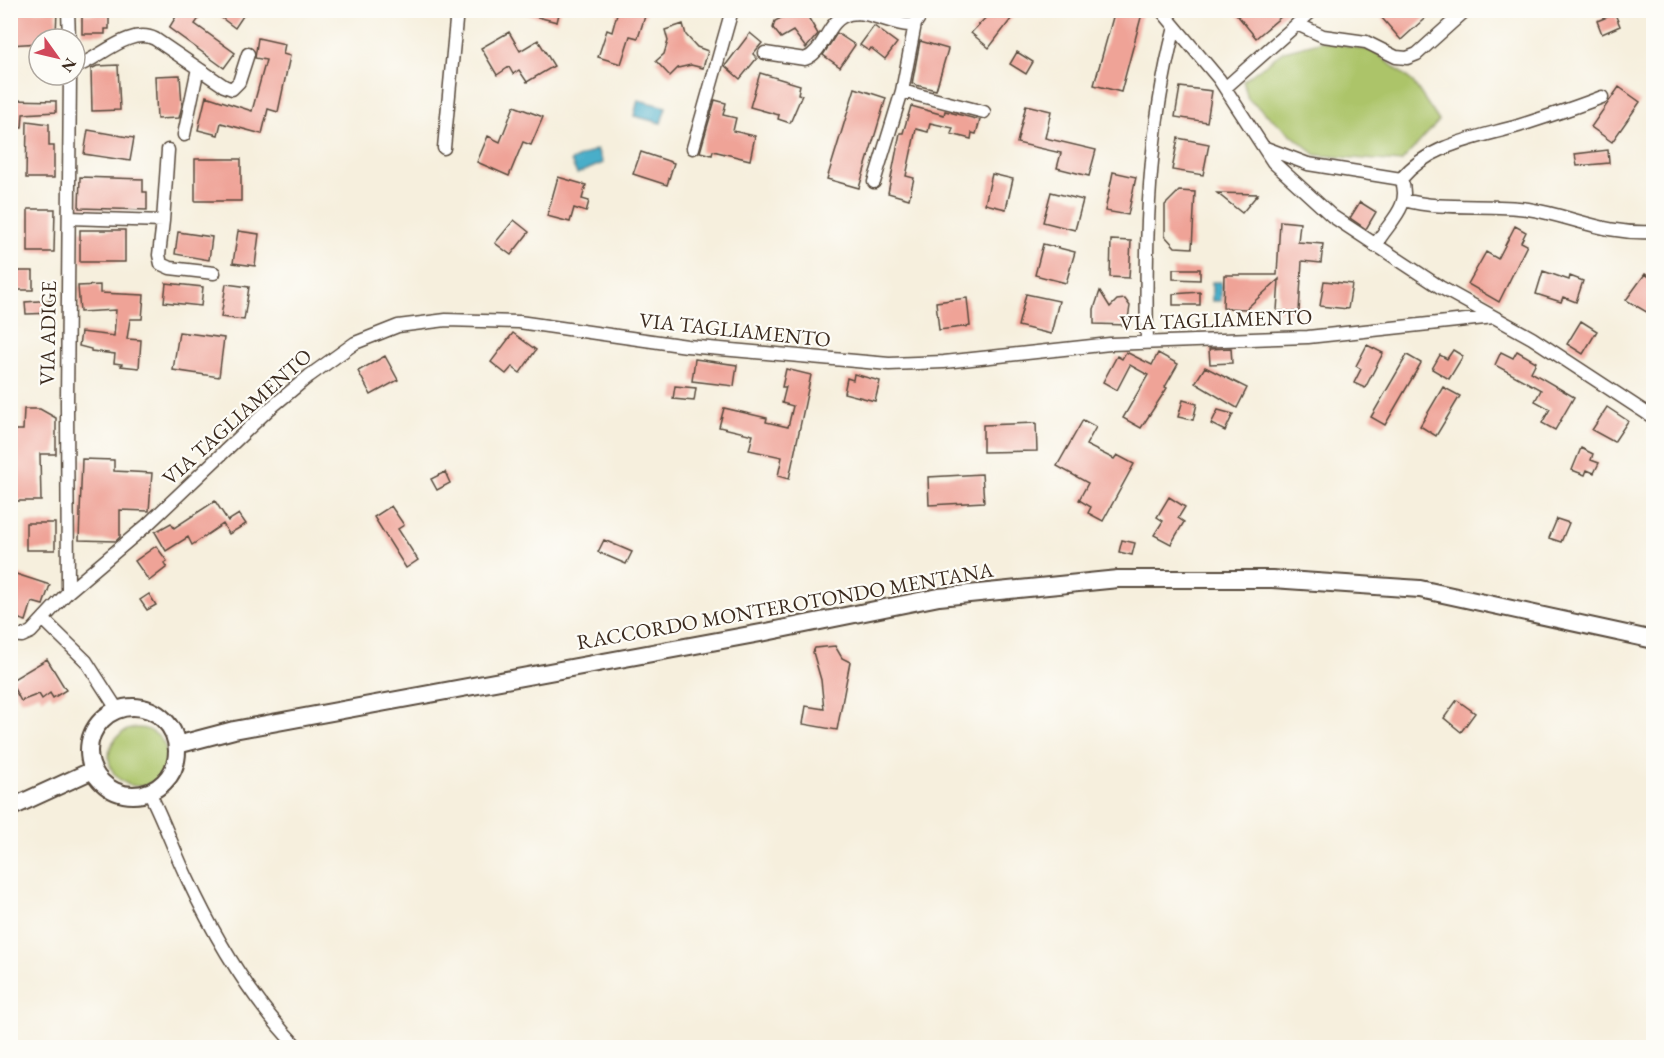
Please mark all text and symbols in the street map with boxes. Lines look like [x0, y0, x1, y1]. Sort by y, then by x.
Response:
north arrow [27, 27, 87, 87]
text: N [57, 54, 81, 76]
street label: VIA ADIGE [33, 280, 62, 386]
street label: VIA TAGLIAMENTO [1119, 303, 1313, 336]
street label: VIA TAGLIAMENTO [638, 306, 832, 353]
street label: VIA TAGLIAMENTO [156, 342, 317, 491]
street label: RACCORDO MONTEROTONDO MENTANA [575, 555, 996, 655]

